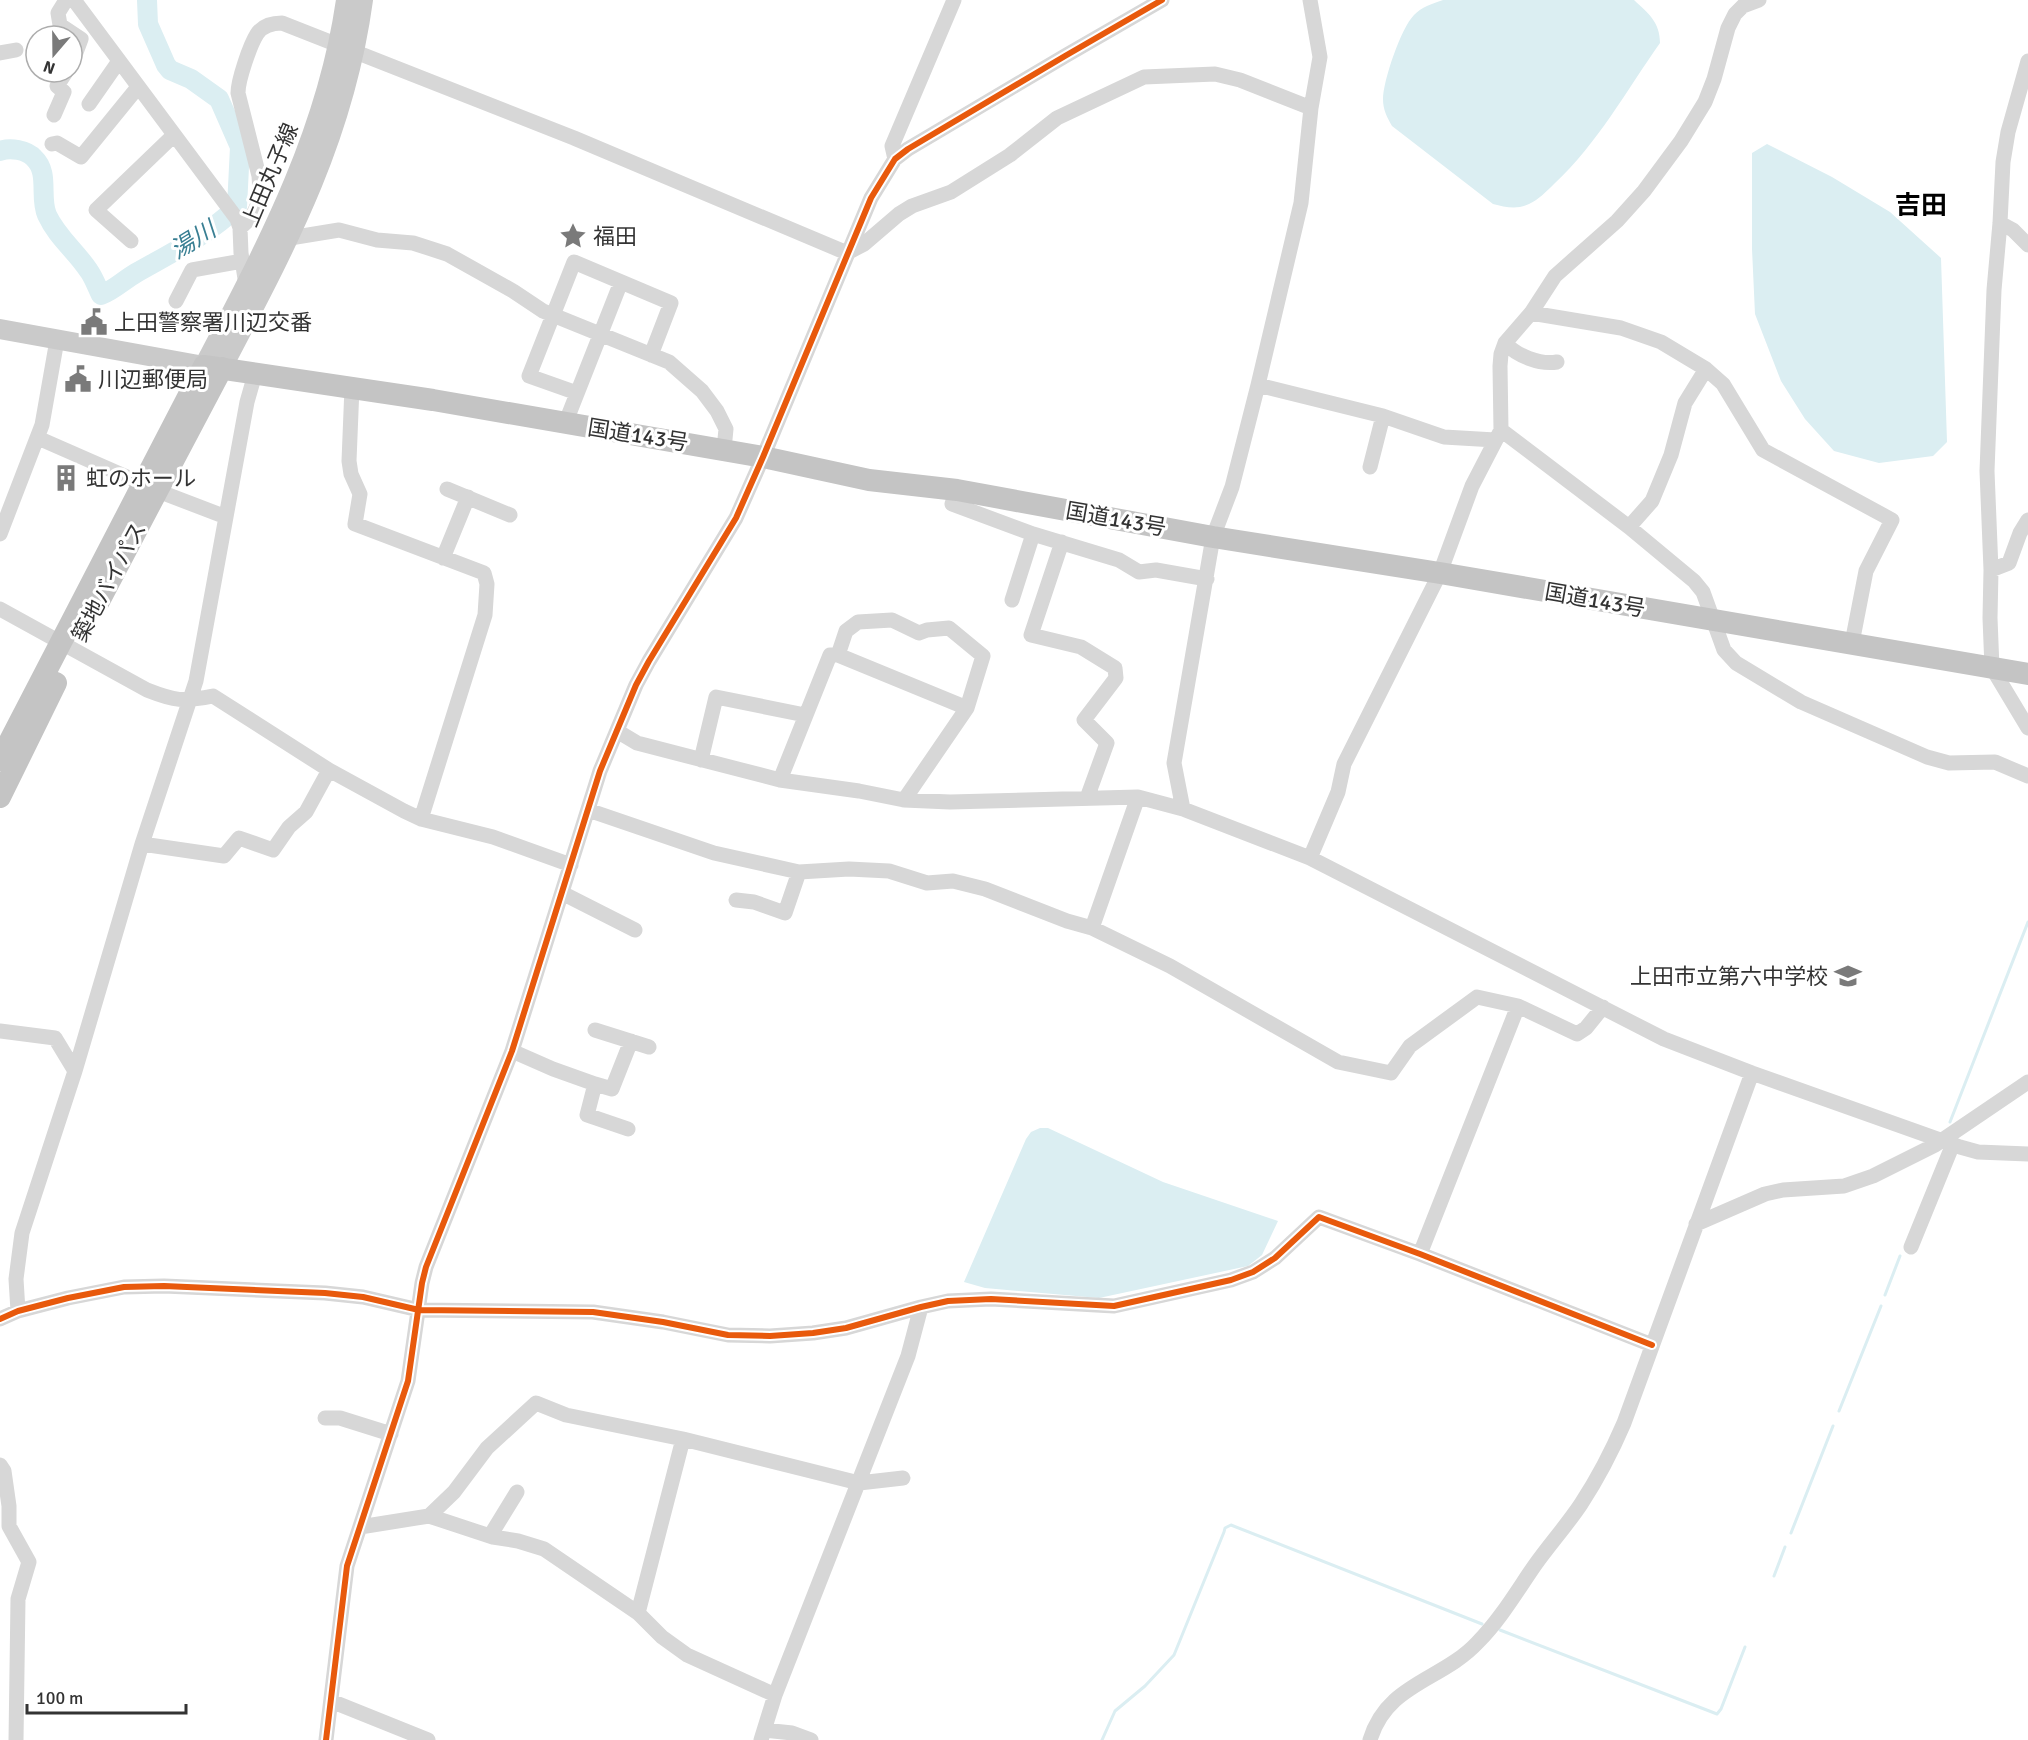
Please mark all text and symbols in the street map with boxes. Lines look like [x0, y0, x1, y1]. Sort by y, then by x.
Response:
north arrow [24, 24, 84, 84]
text: N [41, 56, 58, 78]
street label: 上田丸子線 [236, 119, 304, 231]
district label: 吉田 [1895, 190, 1947, 222]
water label: 湯川 [165, 213, 224, 265]
place icon: 福田 [558, 221, 588, 251]
place label: 福田 [593, 223, 637, 250]
public building icon: 上田警察署川辺交番 [79, 307, 109, 337]
place label: 上田警察署川辺交番 [114, 309, 312, 336]
public building icon: 川辺郵便局 [63, 364, 93, 394]
place label: 川辺郵便局 [98, 366, 208, 393]
street label: 国道143号 [586, 414, 690, 456]
building icon: 虹のホール [51, 463, 81, 493]
place label: 虹のホール [86, 465, 196, 492]
street label: 国道143号 [1064, 497, 1168, 541]
street label: 築地バイパス [66, 518, 152, 646]
street label: 国道143号 [1543, 578, 1647, 622]
school or university icon: 上田市立第六中学校 [1833, 961, 1863, 991]
place label: 上田市立第六中学校 [1630, 963, 1828, 990]
scale bar [27, 1677, 186, 1715]
text: 100 m [36, 1687, 83, 1709]

